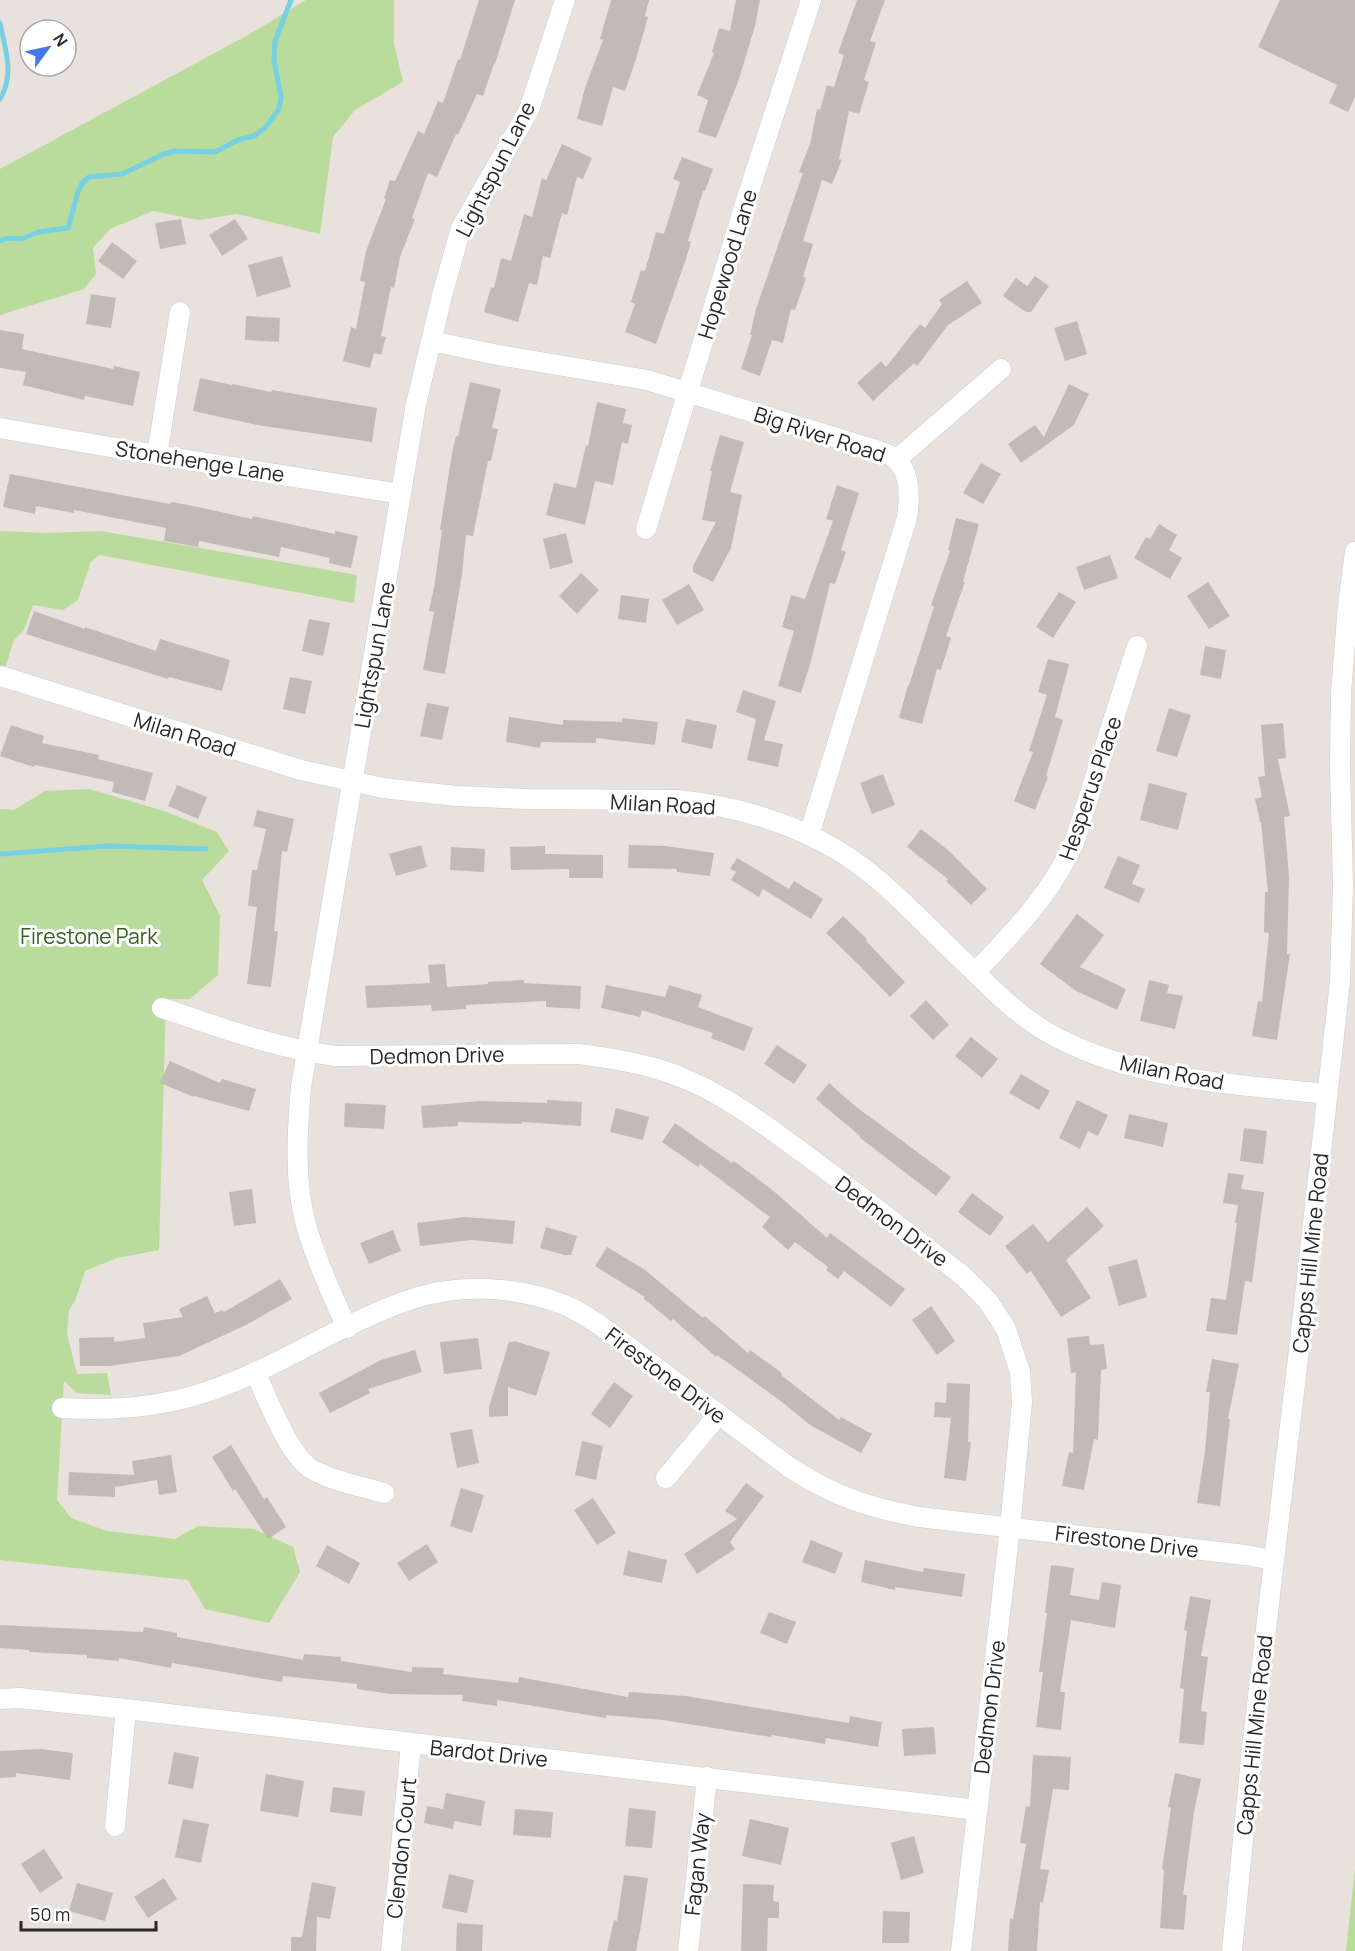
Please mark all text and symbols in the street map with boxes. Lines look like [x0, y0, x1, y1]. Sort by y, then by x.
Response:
north arrow [18, 18, 78, 78]
text: N [48, 29, 73, 51]
street label: Lightspun Lane [449, 96, 541, 242]
street label: Hopewood Lane [691, 186, 763, 342]
street label: Big River Road [751, 400, 889, 468]
street label: Stonehenge Lane [113, 434, 287, 488]
street label: Lightspun Lane [347, 579, 401, 731]
street label: Milan Road [130, 705, 240, 763]
street label: Hesperus Place [1052, 712, 1128, 864]
street label: Milan Road [610, 787, 716, 821]
park label: Firestone Park [20, 922, 158, 950]
street label: Dedmon Drive [369, 1040, 505, 1070]
street label: Milan Road [1118, 1048, 1226, 1096]
street label: Capps Hill Mine Road [1286, 1152, 1334, 1354]
street label: Dedmon Drive [830, 1169, 954, 1273]
street label: Firestone Drive [600, 1320, 732, 1430]
street label: Firestone Drive [1054, 1518, 1200, 1564]
street label: Capps Hill Mine Road [1230, 1634, 1278, 1836]
street label: Dedmon Drive [967, 1638, 1011, 1776]
street label: Bardot Drive [429, 1733, 549, 1773]
street label: Clendon Court [380, 1776, 422, 1920]
street label: Fagan Way [678, 1811, 716, 1917]
scale bar [21, 1894, 156, 1932]
text: 50 m [30, 1902, 70, 1926]

